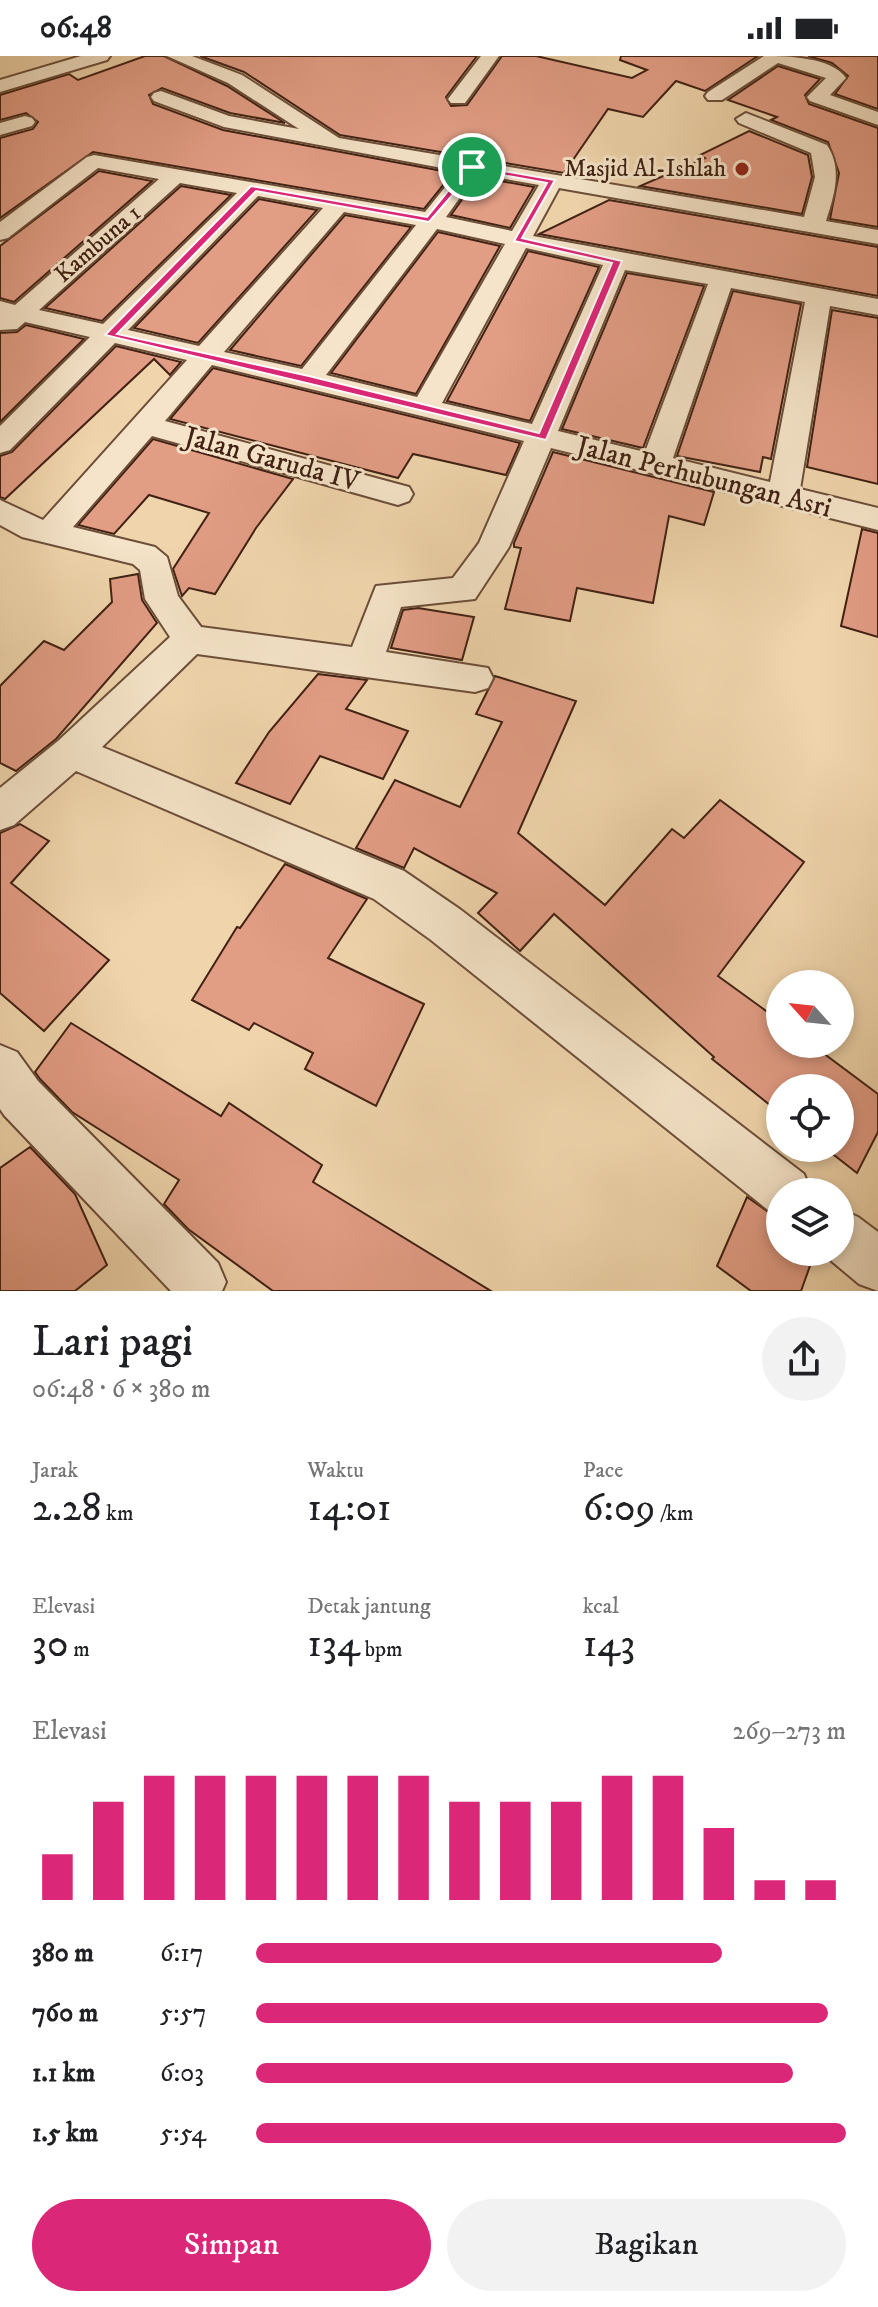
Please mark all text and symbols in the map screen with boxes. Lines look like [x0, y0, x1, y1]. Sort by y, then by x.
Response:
text: 06:48 [40, 10, 112, 47]
pin [438, 133, 506, 201]
icon: arrive [450, 145, 494, 189]
place label: Masjid Al-Ishlah [564, 154, 726, 184]
marker: Masjid Al-Ishlah [733, 160, 751, 178]
street label: Kambuna 1 [49, 198, 147, 290]
street label: Jalan Garuda IV [178, 418, 365, 500]
street label: Jalan Perhubungan Asri [570, 428, 835, 526]
north arrow [766, 970, 854, 1058]
map controls [766, 970, 854, 1266]
button: locate [766, 1074, 854, 1162]
button: layers [766, 1178, 854, 1266]
text: Lari pagi [32, 1315, 193, 1370]
button: share [762, 1317, 846, 1401]
text: 06:48 · 6 × 380 m [32, 1373, 211, 1406]
text: Jarak [32, 1457, 78, 1484]
text: Waktu [307, 1457, 364, 1484]
text: Pace [583, 1457, 623, 1484]
text: 2.28 [32, 1484, 101, 1534]
text: 14:01 [307, 1484, 392, 1534]
text: 6:09 [583, 1484, 655, 1534]
text: km [101, 1500, 134, 1527]
text: /km [655, 1500, 694, 1527]
text: Elevasi [32, 1593, 95, 1620]
text: Detak jantung [307, 1593, 431, 1620]
text: kcal [583, 1593, 619, 1620]
text: 30 [32, 1620, 68, 1670]
text: 134 [307, 1620, 360, 1670]
text: 143 [583, 1620, 635, 1670]
text: m [68, 1636, 90, 1663]
text: bpm [360, 1636, 403, 1663]
text: Elevasi [32, 1715, 107, 1748]
text: 269–273 m [732, 1715, 846, 1748]
text: 380 m [32, 1937, 94, 1970]
text: 6:17 [160, 1937, 204, 1970]
text: 760 m [32, 1997, 98, 2030]
text: 5:57 [160, 1997, 206, 2030]
text: 1.1 km [32, 2057, 95, 2090]
text: 6:03 [160, 2057, 204, 2090]
text: 1.5 km [32, 2117, 98, 2150]
text: 5:54 [160, 2117, 206, 2150]
button: Simpan [32, 2199, 431, 2291]
button: Bagikan [447, 2199, 846, 2291]

